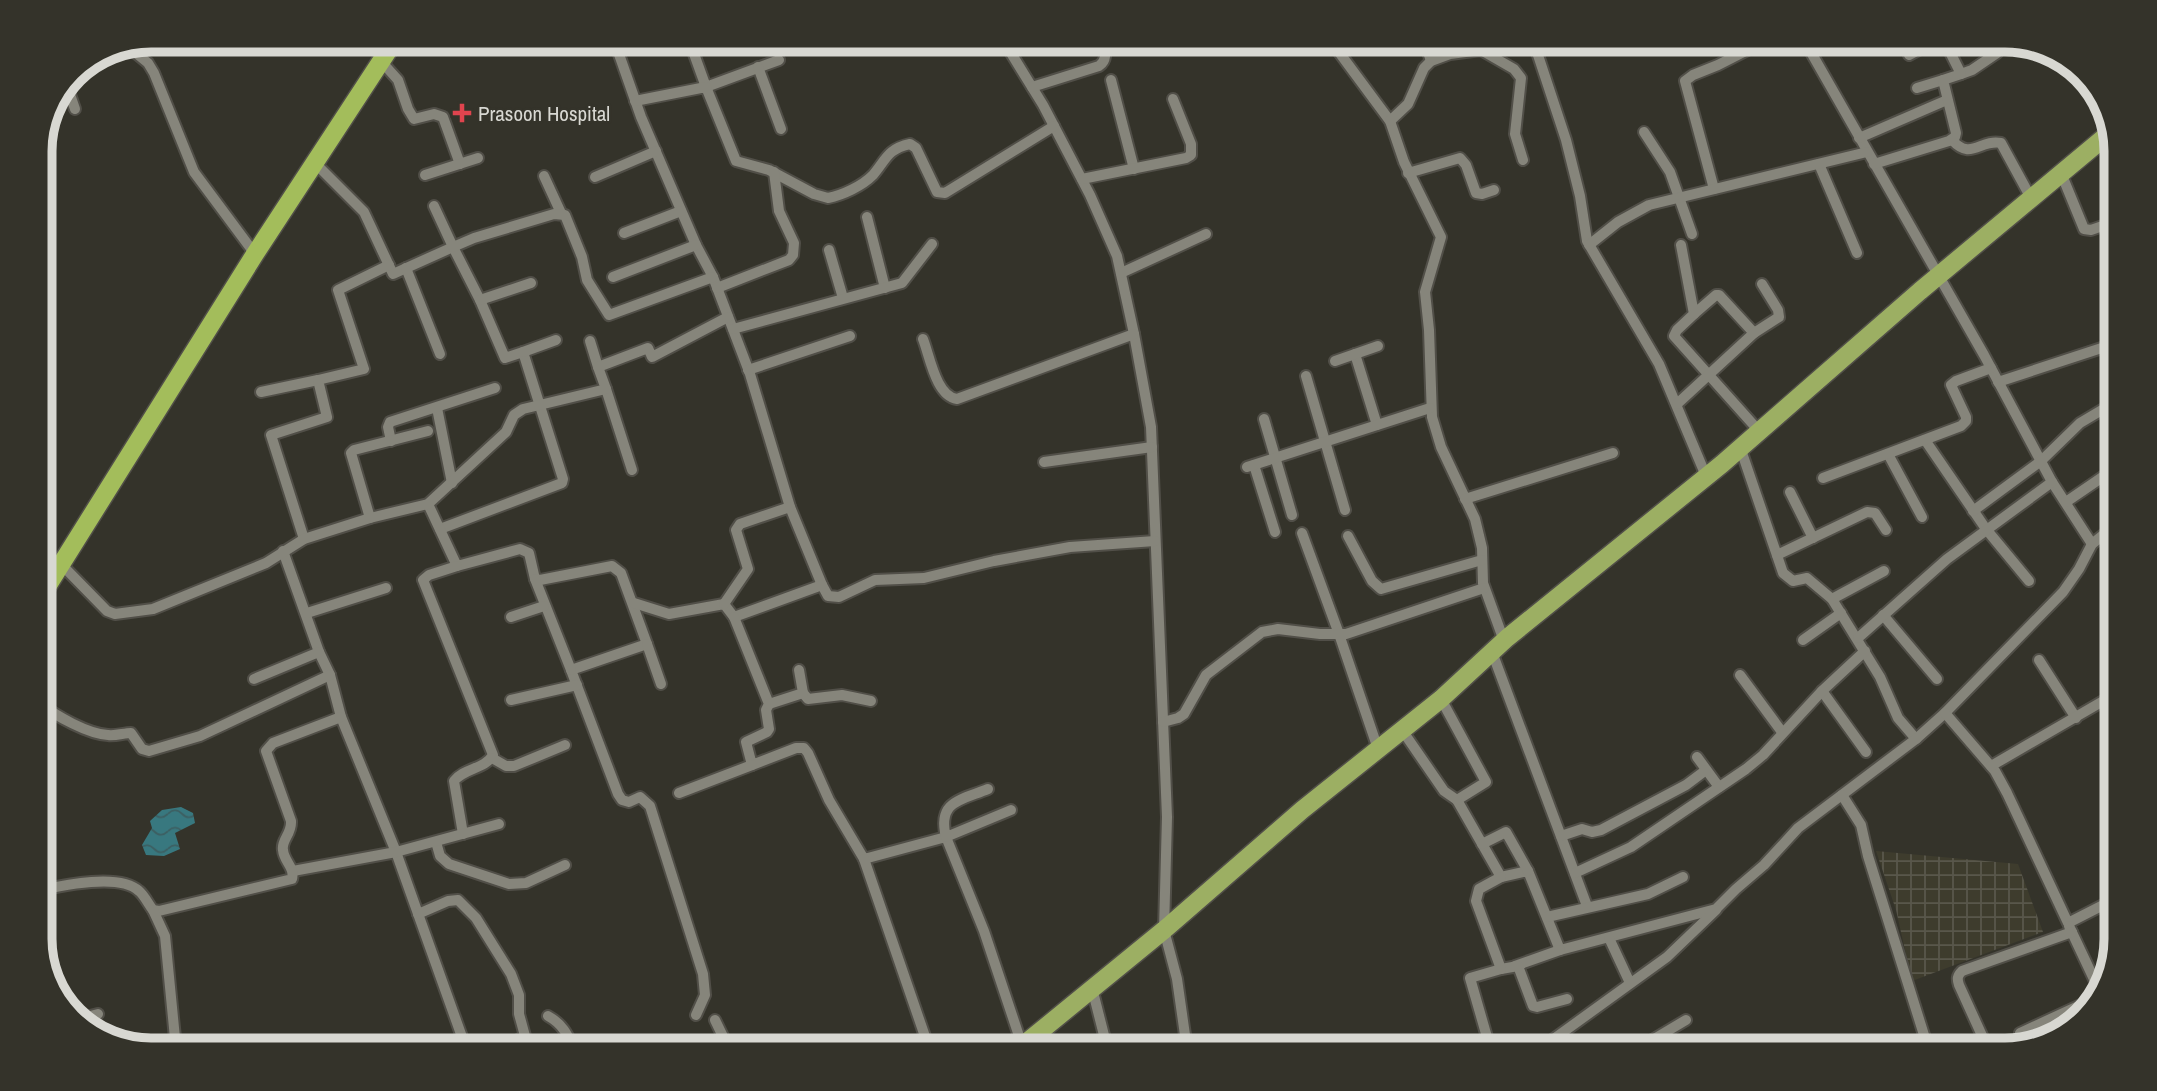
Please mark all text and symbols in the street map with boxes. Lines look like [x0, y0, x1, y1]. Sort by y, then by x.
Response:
place label: Prasoon Hospital [478, 99, 610, 128]
marker: Prasoon Hospital [452, 103, 472, 123]

